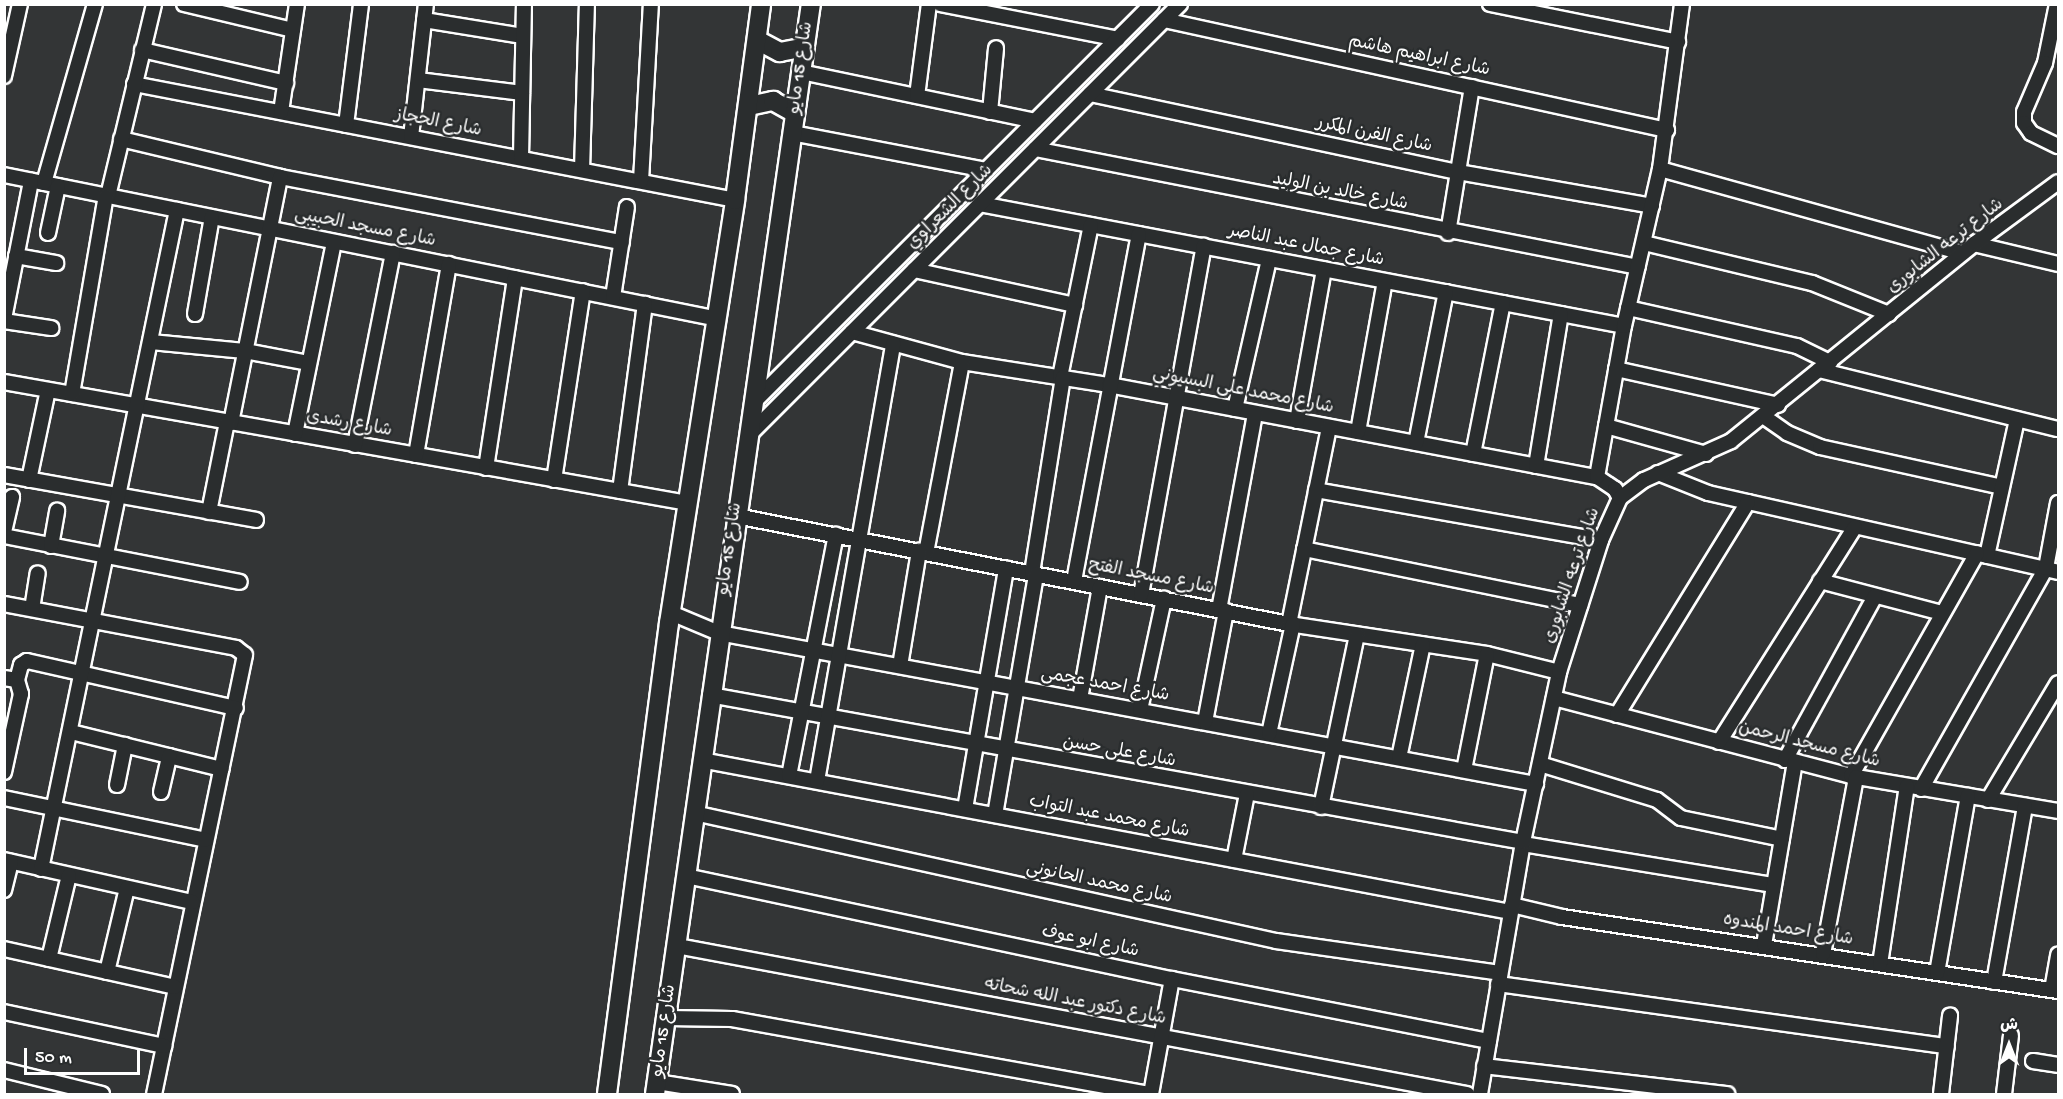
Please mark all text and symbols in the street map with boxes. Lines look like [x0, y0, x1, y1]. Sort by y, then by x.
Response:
street label: شارع 15 مايو [785, 20, 819, 116]
street label: شارع ابراهيم هاشم [1346, 31, 1492, 83]
street label: شارع الحجاز [393, 105, 483, 143]
street label: شارع الفرن المكرر [1314, 113, 1434, 159]
street label: شارع الشعراوي [904, 161, 998, 255]
street label: شارع خالد بن الوليد [1271, 169, 1409, 217]
street label: شارع ترعه الشابورى [1883, 195, 2009, 299]
street label: شارع مسجد الحبيبى [292, 205, 438, 253]
street label: شارع جمال عبد الناصر [1226, 221, 1386, 273]
street label: شارع محمد على البسيوني [1151, 364, 1335, 420]
street label: شارع رشدى [304, 407, 394, 443]
street label: شارع 15 مايو [714, 501, 748, 597]
street label: شارع ترعه الشابورى [1540, 505, 1606, 647]
street label: شارع مسجد الفتح [1086, 555, 1216, 601]
street label: شارع احمد عجمى [1039, 664, 1171, 708]
street label: شارع مسجد الرحمن [1736, 718, 1882, 774]
street label: شارع على حسن [1061, 732, 1177, 774]
street label: شارع محمد عبد التواب [1027, 792, 1191, 844]
street label: شارع محمد الحانونى [1024, 858, 1174, 910]
street label: شارع احمد المندوه [1721, 910, 1855, 952]
street label: شارع ابو عوف [1039, 922, 1141, 964]
street label: شارع دكتور عبد الله شحاته [982, 975, 1168, 1031]
street label: شارع 15 مايو [648, 983, 682, 1079]
north arrow [1979, 1015, 2039, 1075]
text: ش [2000, 1017, 2018, 1036]
scale bar [27, 1036, 142, 1074]
text: 50 m [35, 1048, 72, 1069]

